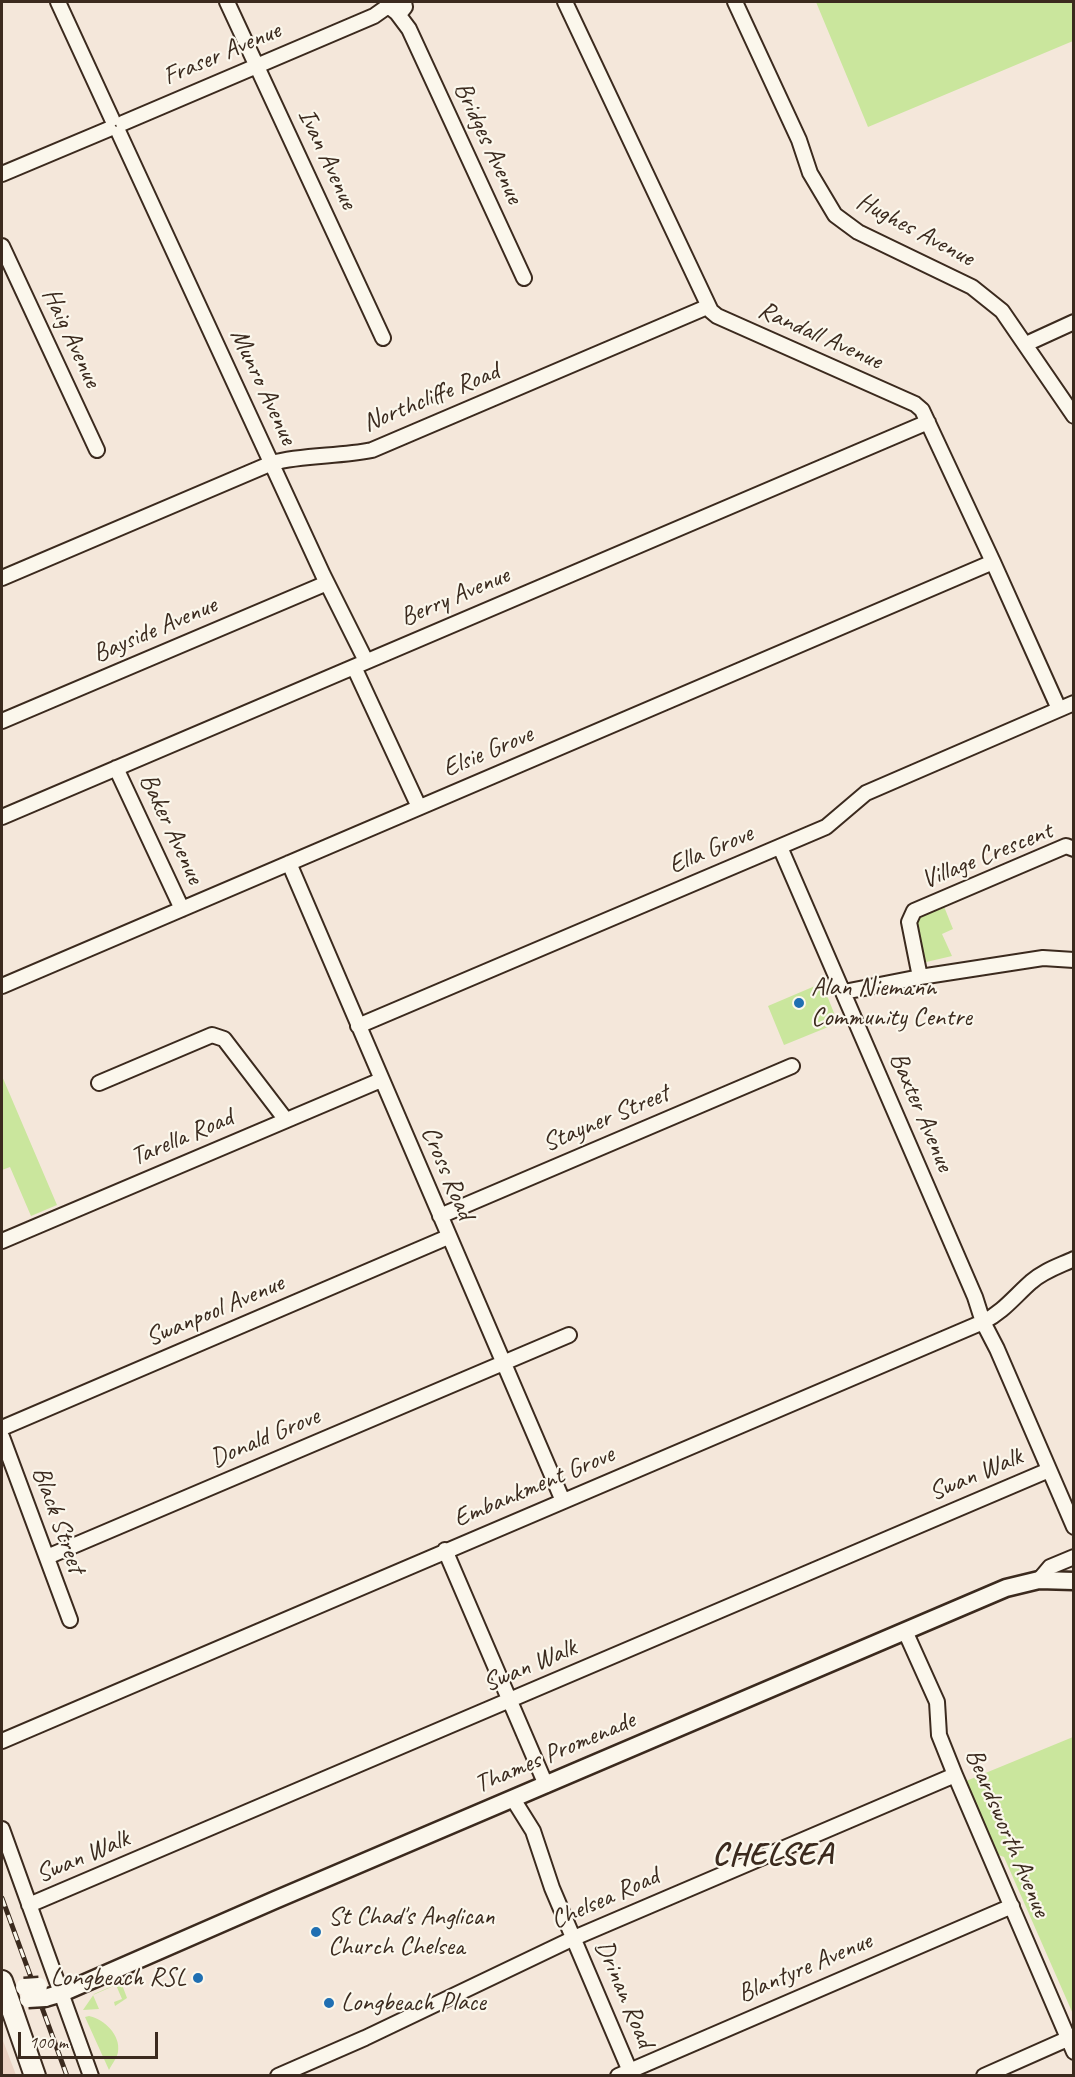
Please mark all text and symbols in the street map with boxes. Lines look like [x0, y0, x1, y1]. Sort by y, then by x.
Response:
street label: Fraser Avenue [158, 15, 286, 93]
street label: Bridges Avenue [446, 77, 530, 209]
street label: Ivan Avenue [290, 104, 364, 214]
street label: Hughes Avenue [851, 186, 979, 274]
street label: Haig Avenue [34, 283, 108, 393]
street label: Randall Avenue [753, 295, 887, 377]
street label: Munro Avenue [223, 324, 303, 450]
street label: Northcliffe Road [358, 357, 504, 439]
street label: Berry Avenue [396, 560, 514, 634]
street label: Bayside Avenue [88, 590, 222, 670]
street label: Elsie Grove [438, 719, 538, 785]
street label: Baker Avenue [132, 769, 210, 889]
street label: Village Crescent [917, 816, 1057, 896]
street label: Ella Grove [664, 818, 758, 882]
place label: Alan Niemann Community Centre [811, 972, 972, 1034]
marker: Alan Niemann Community Centre [792, 996, 806, 1010]
street label: Baxter Avenue [882, 1048, 960, 1176]
street label: Stayner Street [538, 1078, 674, 1160]
street label: Tarella Road [126, 1103, 238, 1173]
street label: Cross Road [413, 1122, 481, 1224]
street label: Swanpool Avenue [141, 1268, 289, 1354]
street label: Donald Grove [206, 1401, 324, 1475]
street label: Embankment Grove [449, 1439, 619, 1535]
street label: Swan Walk [925, 1441, 1027, 1509]
street label: Black Street [24, 1462, 92, 1578]
street label: Swan Walk [479, 1632, 581, 1700]
street label: Thames Promenade [470, 1705, 640, 1801]
street label: Beardsworth Avenue [958, 1744, 1056, 1922]
street label: Swan Walk [32, 1823, 134, 1891]
district label: CHELSEA [712, 1837, 834, 1875]
street label: Chelsea Road [546, 1861, 664, 1937]
place label: St Chad's Anglican Church Chelsea [328, 1901, 495, 1962]
marker: St Chad's Anglican Church Chelsea [309, 1925, 323, 1939]
street label: Blantyre Avenue [733, 1926, 877, 2010]
street label: Drinan Road [588, 1936, 660, 2052]
place label: Longbeach RSL [50, 1962, 186, 1994]
marker: Longbeach RSL [191, 1971, 205, 1985]
place label: Longbeach Place [341, 1987, 486, 2019]
marker: Longbeach Place [322, 1996, 336, 2010]
scale bar [21, 2020, 160, 2058]
text: 100 m [29, 2031, 68, 2053]

